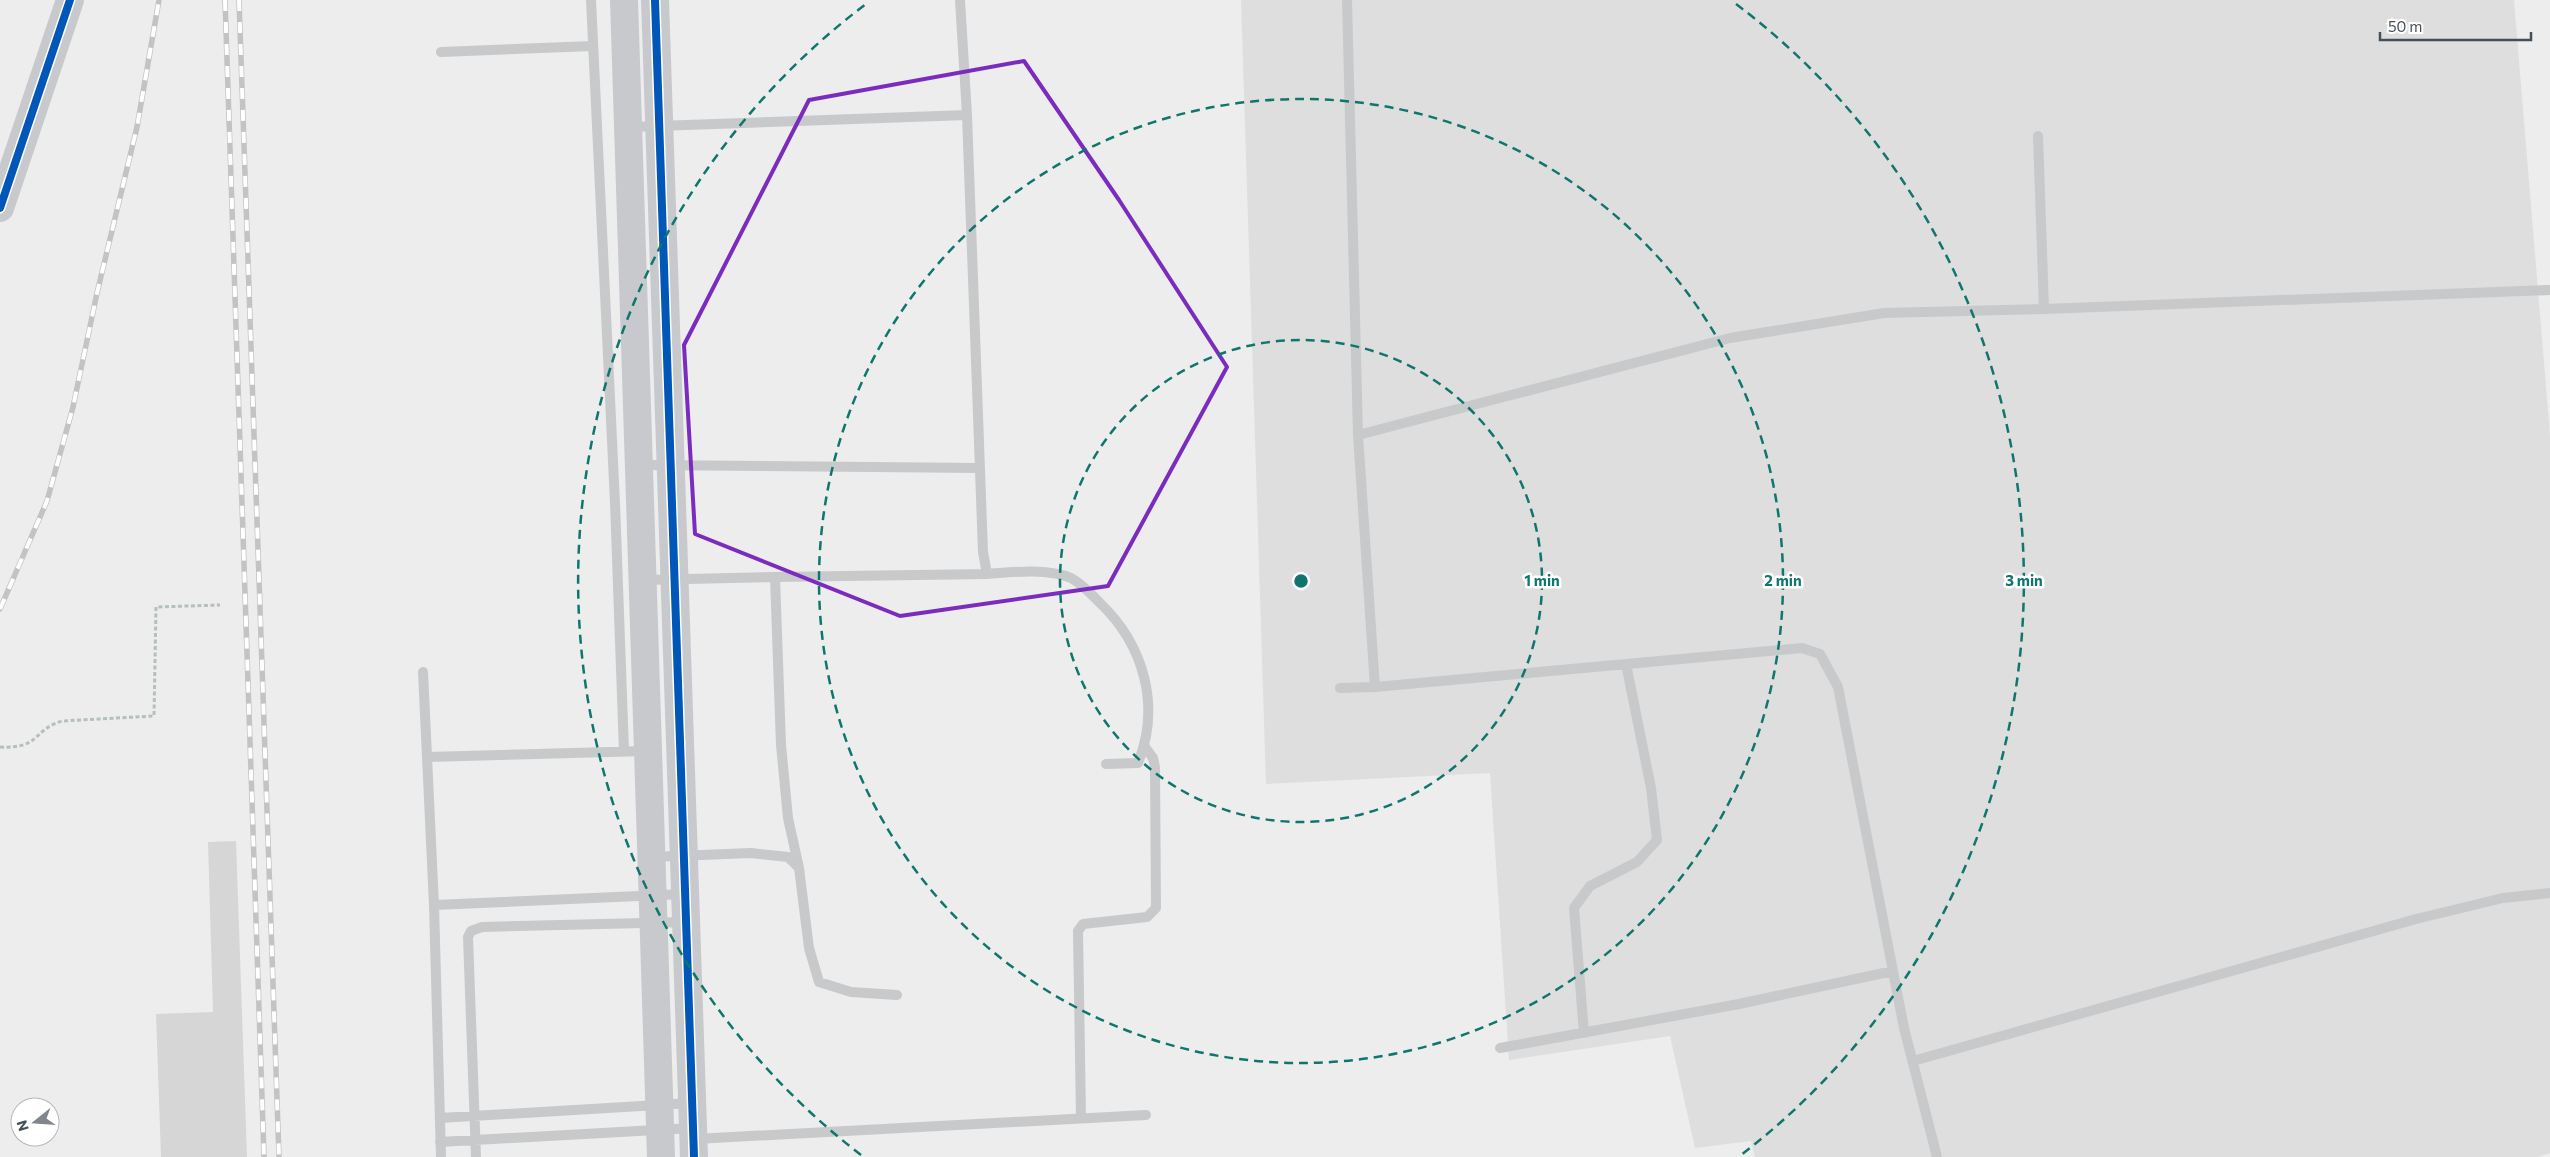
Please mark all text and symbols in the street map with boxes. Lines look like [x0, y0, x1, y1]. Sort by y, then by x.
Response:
scale bar [2380, 10, 2531, 42]
text: 50 m [2388, 17, 2422, 35]
text: 1 min [1524, 571, 1560, 589]
text: 2 min [1764, 571, 1802, 589]
text: 3 min [2005, 571, 2043, 589]
centre of rings [1292, 572, 1310, 590]
north arrow [10, 1097, 60, 1147]
text: N [12, 1118, 32, 1133]

